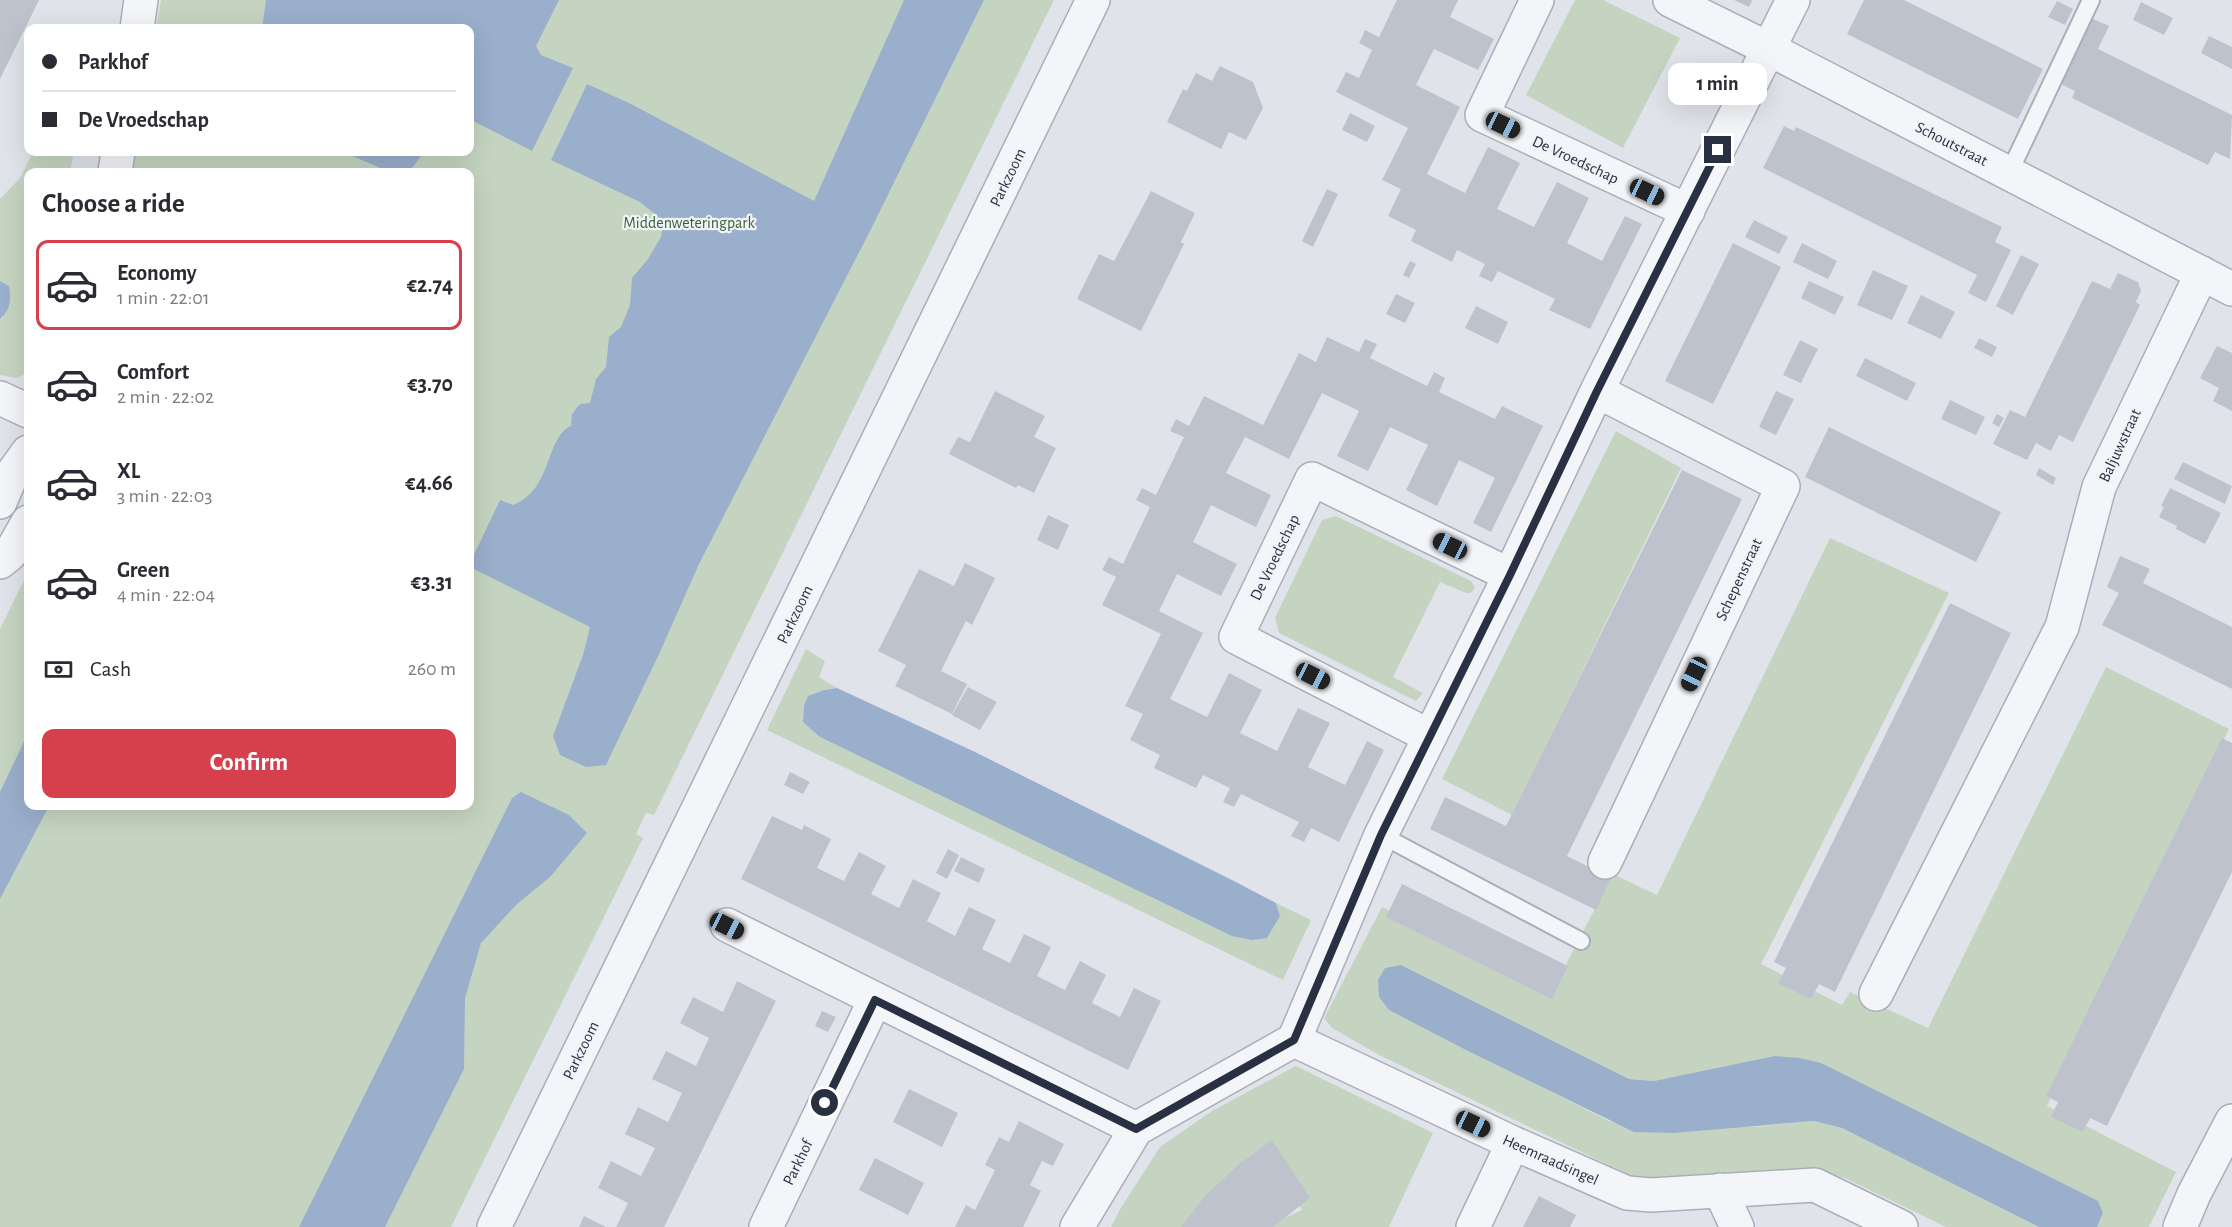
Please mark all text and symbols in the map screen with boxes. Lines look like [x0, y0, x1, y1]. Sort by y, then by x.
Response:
text: Parkhof [78, 51, 148, 73]
callout: 1 min [1668, 63, 1768, 105]
text: 1 min [1696, 74, 1739, 94]
text: De Vroedschap [78, 109, 209, 131]
car [1483, 109, 1523, 141]
street label: Schoutstraat [1913, 119, 1990, 169]
street label: De Vroedschap [1530, 133, 1621, 187]
route end [1704, 136, 1731, 163]
street label: Parkzoom [987, 146, 1029, 209]
car [1627, 176, 1667, 208]
text: Choose a ride [42, 190, 185, 217]
park label: Middenweteringpark [623, 215, 755, 231]
icon: car [45, 258, 99, 312]
text: Economy [117, 262, 197, 284]
text: €2.74 [407, 274, 453, 296]
text: 1 min · 22:01 [117, 288, 210, 308]
icon: car [45, 357, 99, 411]
text: Comfort [117, 361, 189, 383]
text: €3.70 [407, 373, 453, 395]
text: 2 min · 22:02 [117, 387, 214, 407]
street label: Baljuwstraat [2096, 406, 2145, 485]
icon: car [45, 456, 99, 510]
text: XL [117, 460, 140, 482]
text: €4.66 [405, 472, 453, 494]
text: 3 min · 22:03 [117, 486, 212, 506]
street label: De Vroedschap [1247, 512, 1303, 603]
car [1430, 530, 1470, 562]
street label: Schepenstraat [1713, 536, 1765, 623]
icon: car [45, 555, 99, 609]
text: Green [117, 559, 170, 581]
text: €3.31 [411, 571, 453, 593]
street label: Parkzoom [774, 583, 816, 646]
text: 4 min · 22:04 [117, 585, 215, 605]
icon: cash [42, 653, 75, 686]
car [1678, 654, 1710, 694]
text: Cash [90, 658, 131, 680]
text: 260 m [408, 659, 456, 679]
car [1293, 660, 1333, 692]
button: Confirm [42, 729, 456, 798]
car [707, 910, 747, 942]
street label: Parkzoom [560, 1019, 602, 1082]
route start [811, 1089, 838, 1116]
car [1453, 1108, 1493, 1140]
street label: Heemraadsingel [1500, 1132, 1601, 1188]
street label: Parkhof [780, 1136, 816, 1188]

